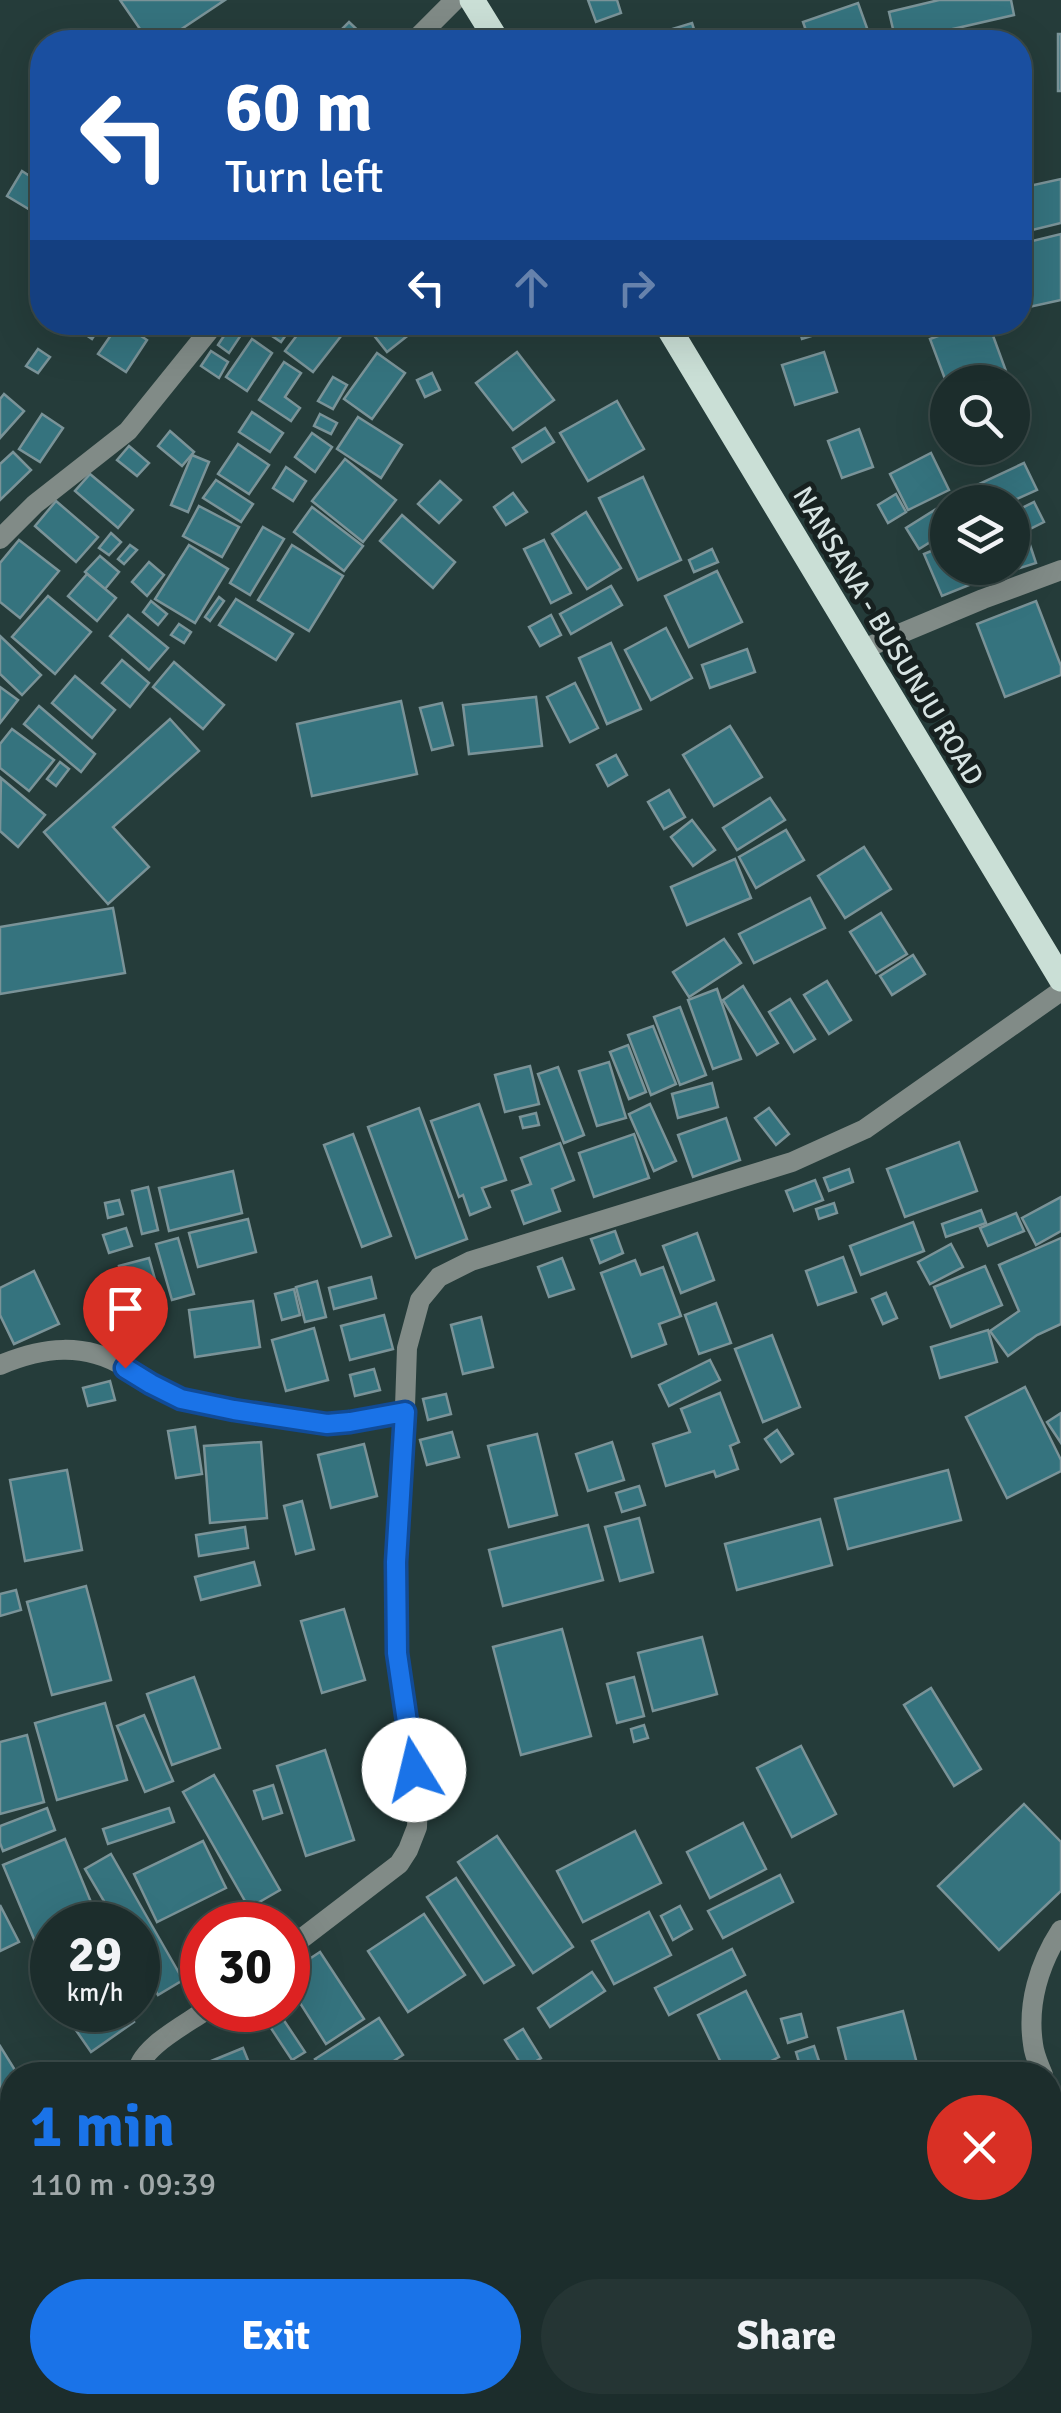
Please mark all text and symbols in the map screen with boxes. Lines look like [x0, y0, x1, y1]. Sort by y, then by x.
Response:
text: 60 m [225, 64, 373, 150]
icon: left [60, 70, 190, 200]
text: Turn left [225, 150, 384, 205]
icon: left [399, 260, 454, 315]
icon: ahead [504, 260, 559, 315]
icon: right [609, 260, 664, 315]
map controls [930, 365, 1030, 585]
button: search [930, 365, 1030, 465]
street label: NANSANA - BUSUNJU ROAD [785, 481, 991, 791]
button: layers [930, 485, 1030, 585]
pin [83, 1266, 168, 1369]
icon: arrive [98, 1281, 153, 1336]
position arrow [362, 1718, 466, 1822]
speed limit sign: 30 [180, 1902, 310, 2032]
text: 29 [68, 1924, 122, 1986]
text: km/h [67, 1977, 123, 2008]
text: 1 min [30, 2090, 175, 2164]
button: close [927, 2095, 1032, 2200]
text: 110 m · 09:39 [30, 2165, 216, 2204]
button: Exit [30, 2279, 521, 2394]
button: Share [541, 2279, 1032, 2394]

